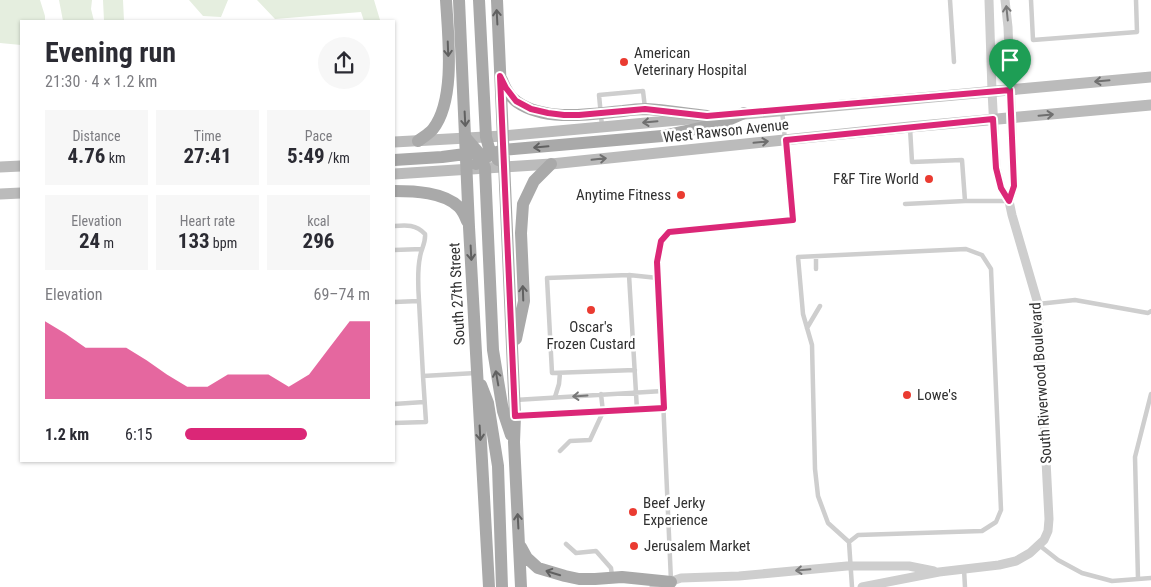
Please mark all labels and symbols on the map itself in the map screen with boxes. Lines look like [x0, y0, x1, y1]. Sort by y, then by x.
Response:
one-way arrow [1002, 5, 1011, 21]
one-way arrow [493, 9, 502, 25]
pin [989, 39, 1031, 90]
one-way arrow [444, 40, 453, 56]
place label: American Veterinary Hospital [634, 44, 747, 79]
marker: American Veterinary Hospital [618, 56, 630, 68]
one-way arrow [1095, 76, 1111, 86]
one-way arrow [460, 110, 469, 126]
one-way arrow [1037, 110, 1053, 120]
street label: West Rawson Avenue [662, 115, 790, 147]
one-way arrow [642, 117, 658, 127]
one-way arrow [753, 137, 769, 147]
one-way arrow [534, 142, 550, 151]
one-way arrow [591, 154, 607, 164]
place label: F&F Tire World [833, 170, 919, 188]
marker: F&F Tire World [923, 173, 935, 185]
place label: Anytime Fitness [576, 186, 671, 204]
marker: Anytime Fitness [675, 189, 687, 201]
street label: South 27th Street [445, 242, 469, 346]
one-way arrow [466, 245, 475, 261]
one-way arrow [519, 285, 528, 301]
street label: South Riverwood Boulevard [1026, 302, 1056, 464]
marker: Oscar's Frozen Custard [585, 304, 597, 316]
place label: Oscar's Frozen Custard [546, 318, 636, 353]
one-way arrow [492, 371, 502, 387]
place label: Lowe's [917, 386, 957, 404]
marker: Lowe's [901, 389, 913, 401]
one-way arrow [572, 391, 588, 400]
one-way arrow [476, 425, 485, 441]
place label: Beef Jerky Experience [643, 494, 708, 529]
marker: Beef Jerky Experience [627, 506, 639, 518]
one-way arrow [513, 513, 522, 529]
place label: Jerusalem Market [644, 537, 751, 555]
marker: Jerusalem Market [628, 540, 640, 552]
one-way arrow [795, 565, 811, 575]
one-way arrow [546, 567, 562, 577]

